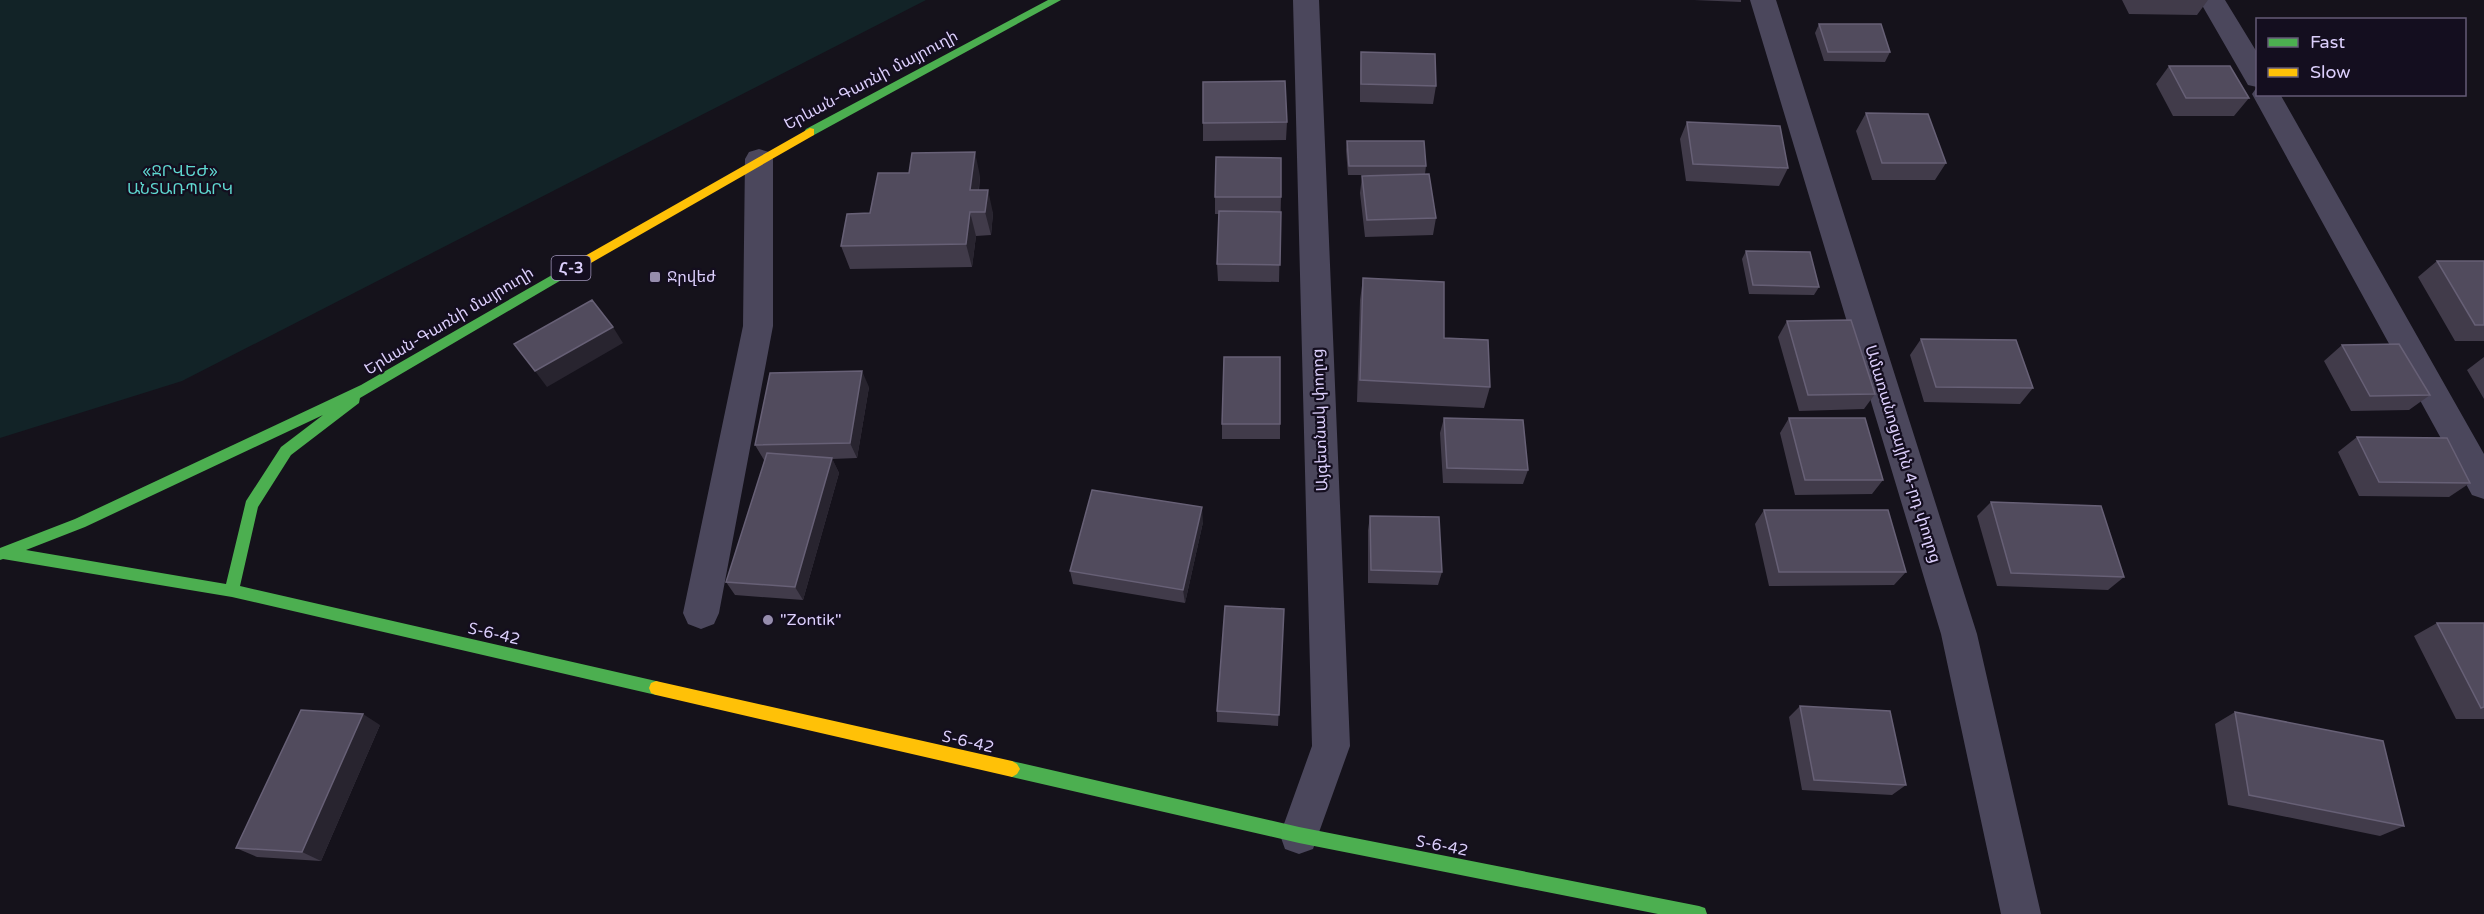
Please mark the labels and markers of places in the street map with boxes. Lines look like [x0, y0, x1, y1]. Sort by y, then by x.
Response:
place label: Ջրվեժ [667, 267, 716, 287]
marker: Ջրվեժ [648, 270, 662, 284]
place label: "Zontik" [780, 610, 841, 630]
marker: "Zontik" [761, 613, 775, 627]

